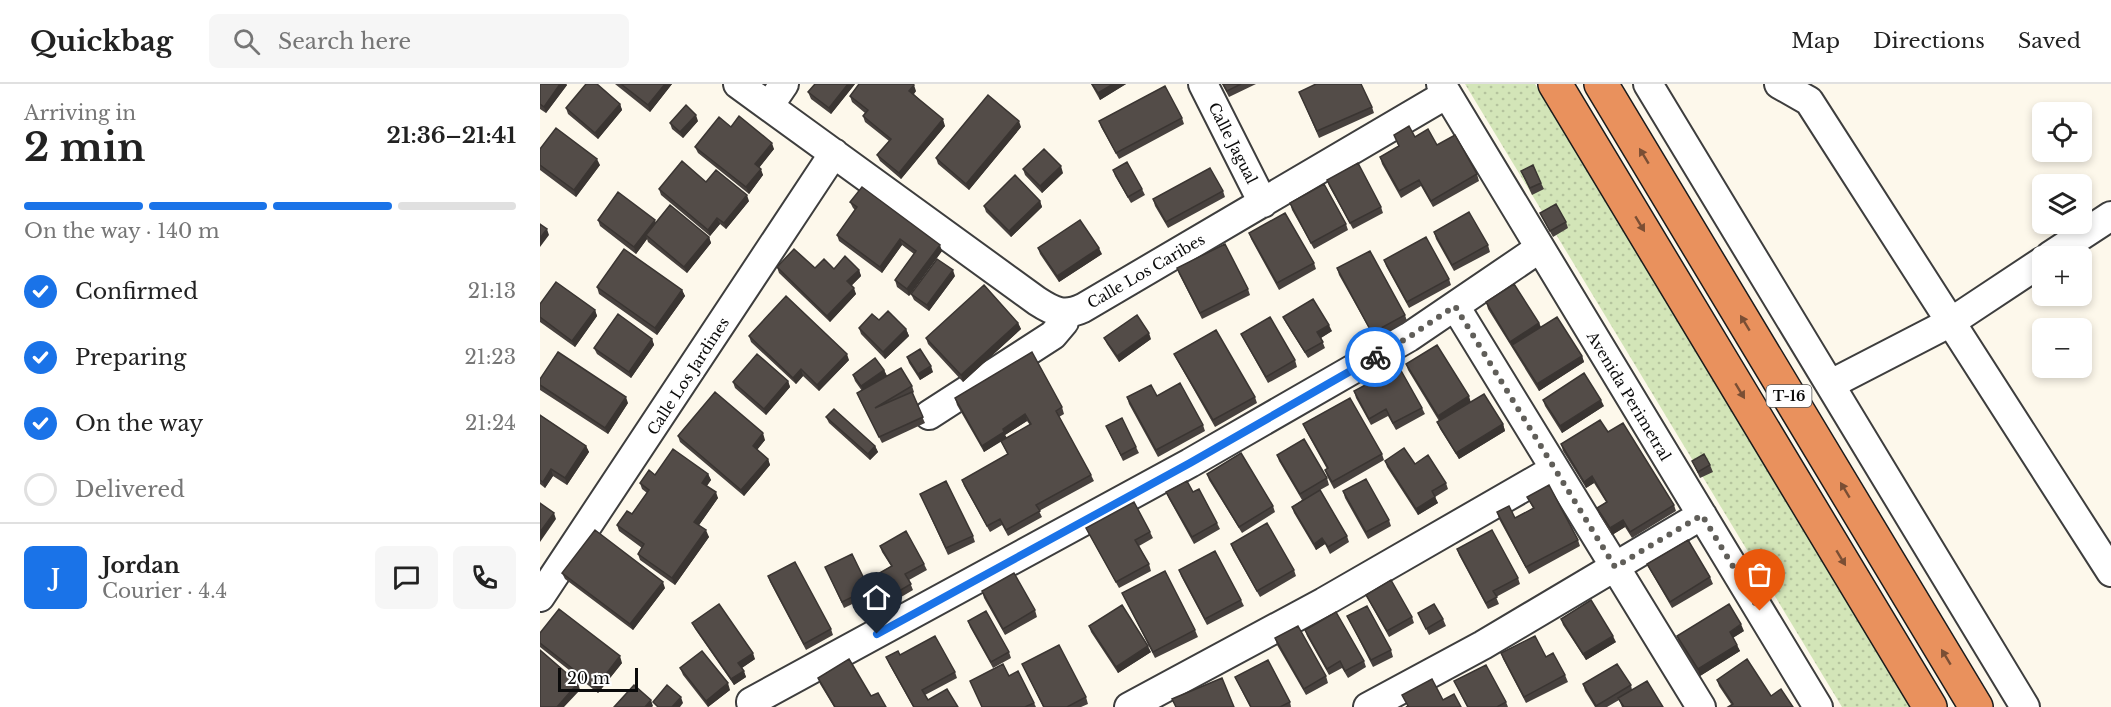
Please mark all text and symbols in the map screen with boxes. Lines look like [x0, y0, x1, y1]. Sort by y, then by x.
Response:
search box [209, 14, 629, 68]
text: Quickbag [30, 24, 173, 59]
icon: search [230, 25, 263, 58]
text: Search here [278, 28, 411, 55]
text: Map [1791, 28, 1840, 54]
text: Directions [1873, 28, 1985, 54]
text: Saved [2018, 28, 2081, 54]
street label: Calle Jagual [1204, 99, 1262, 187]
text: Arriving in [24, 101, 136, 125]
map controls [2032, 102, 2092, 378]
button: locate [2032, 102, 2092, 162]
text: 21:36–21:41 [387, 122, 516, 149]
text: 2 min [24, 123, 145, 172]
one-way arrow [1639, 148, 1650, 164]
button: layers [2032, 174, 2092, 234]
one-way arrow [1634, 216, 1645, 232]
text: On the way · 140 m [24, 219, 219, 243]
street label: Calle Los Caribes [1084, 230, 1208, 312]
button: + [2032, 246, 2092, 306]
icon: check [24, 275, 57, 308]
text: Confirmed [75, 278, 198, 305]
text: 21:13 [468, 279, 516, 303]
street label: Calle Los Jardines [643, 313, 733, 438]
one-way arrow [1740, 314, 1750, 331]
button: − [2032, 318, 2092, 378]
courier [1345, 327, 1405, 387]
street label: Avenida Perimetral [1582, 327, 1675, 464]
icon: check [24, 341, 57, 374]
icon: bike [1359, 341, 1392, 374]
text: Preparing [75, 344, 186, 371]
text: 21:23 [464, 345, 516, 369]
one-way arrow [1735, 383, 1745, 400]
road number: T-16 [1766, 385, 1812, 407]
icon: check [24, 407, 57, 440]
text: On the way [75, 410, 203, 437]
text: 21:24 [465, 411, 516, 435]
text: Delivered [75, 476, 185, 503]
one-way arrow [1840, 482, 1851, 498]
button: chat [375, 546, 438, 609]
button: phone [453, 546, 516, 609]
pin [1734, 549, 1785, 611]
one-way arrow [1835, 550, 1846, 566]
text: Jordan [102, 552, 180, 579]
icon: bag [1743, 558, 1776, 591]
text: J [51, 564, 60, 591]
pin [851, 572, 902, 634]
text: Courier · 4.4 [102, 579, 227, 603]
icon: home [860, 581, 893, 614]
one-way arrow [1941, 648, 1951, 665]
scale bar [558, 665, 638, 692]
text: 20 m [567, 668, 610, 688]

